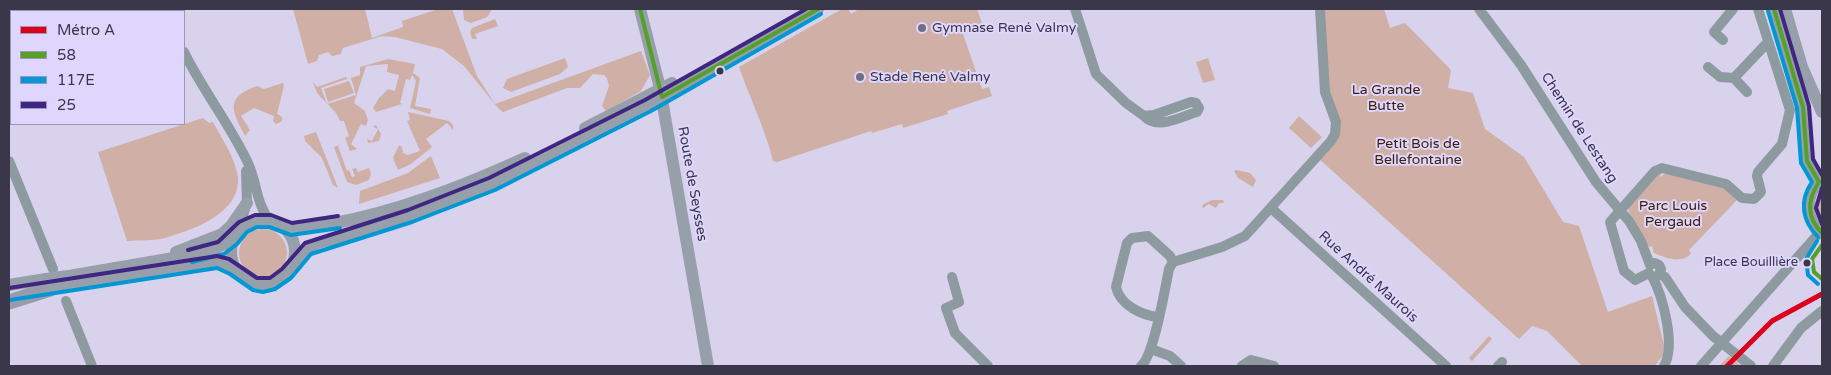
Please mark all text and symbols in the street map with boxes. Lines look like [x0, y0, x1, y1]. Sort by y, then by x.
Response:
legend [10, 10, 185, 125]
place label: Gymnase René Valmy [932, 20, 1076, 36]
text: Métro A [57, 21, 115, 39]
marker: Gymnase René Valmy [916, 22, 928, 34]
text: 58 [57, 46, 76, 64]
unlabelled marker [715, 66, 725, 76]
place label: Stade René Valmy [870, 69, 990, 85]
street label: Chemin de Lestang [1537, 70, 1621, 186]
text: 117E [57, 71, 95, 89]
marker: Stade René Valmy [854, 71, 866, 83]
park label: La Grande Butte [1352, 82, 1420, 114]
text: 25 [57, 96, 76, 114]
street label: Route de Seysses [674, 125, 710, 243]
park label: Petit Bois de Bellefontaine [1374, 136, 1462, 168]
park label: Parc Louis Pergaud [1639, 198, 1707, 230]
street label: Rue André Maurois [1315, 228, 1421, 326]
place label: Place Bouillière [1704, 255, 1798, 271]
marker: Place Bouillière [1802, 258, 1812, 268]

